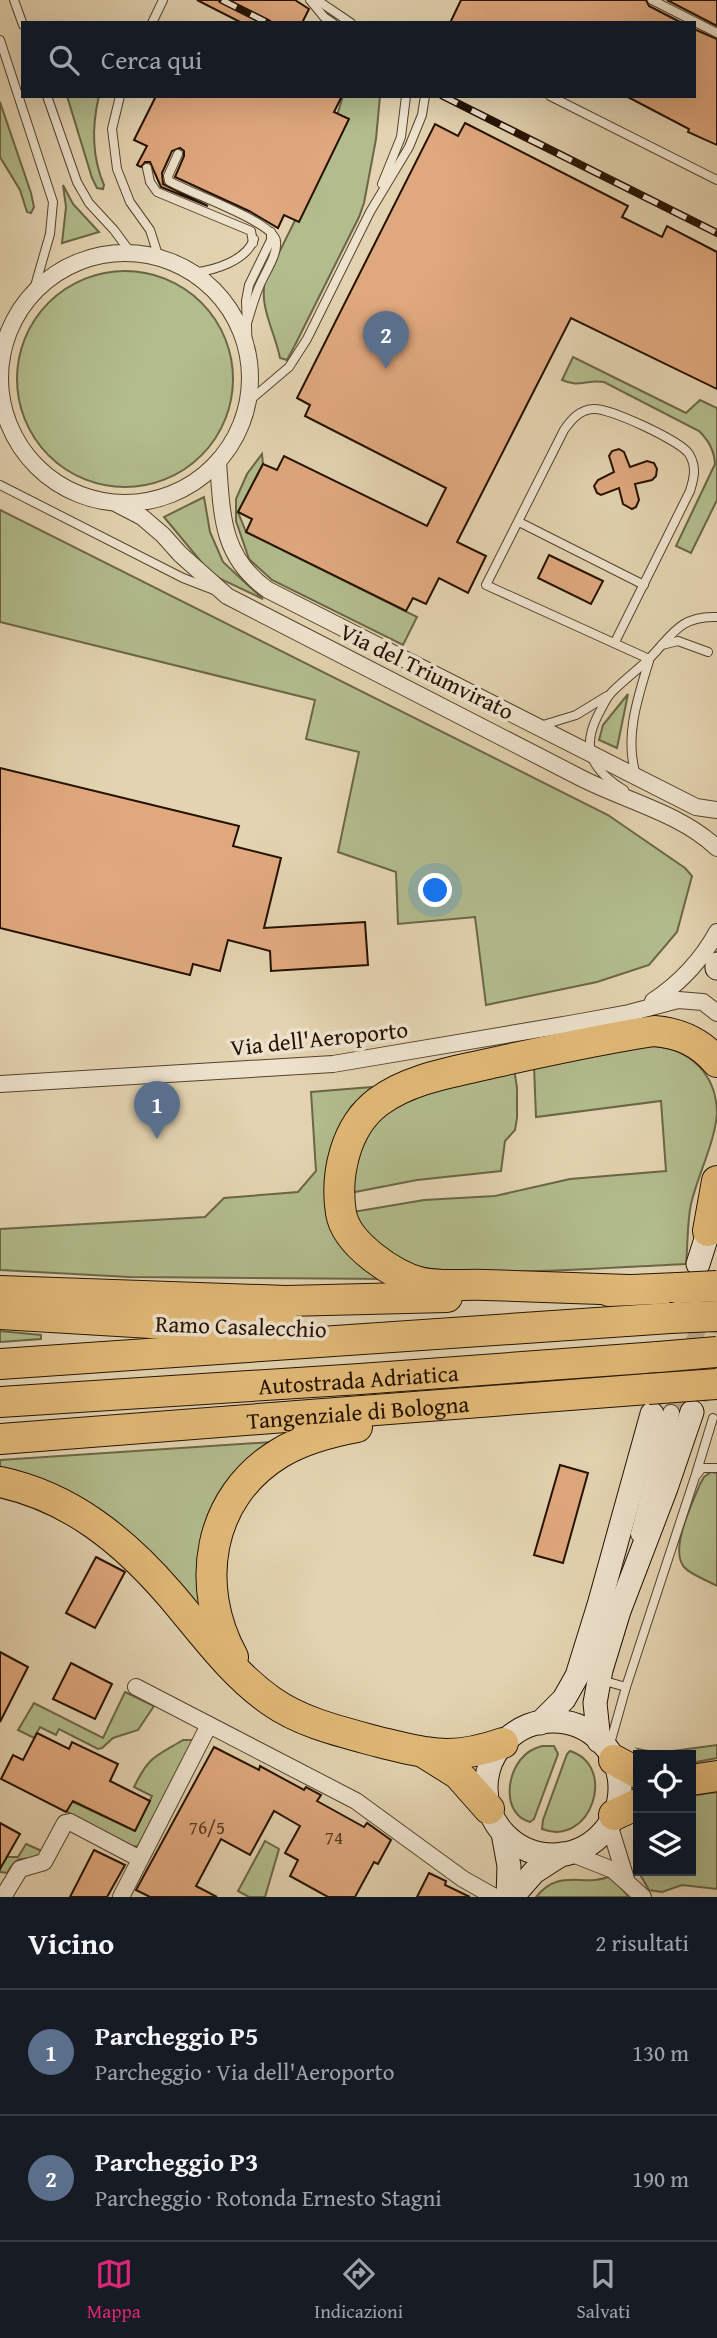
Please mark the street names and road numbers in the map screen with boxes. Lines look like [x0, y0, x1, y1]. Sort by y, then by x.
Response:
street label: Via del Triumvirato [334, 615, 520, 727]
street label: Via dell'Aeroporto [229, 1012, 409, 1064]
street label: Ramo Casalecchio [155, 1307, 327, 1345]
street label: Autostrada Adriatica [257, 1355, 460, 1402]
street label: Tangenziale di Bologna [246, 1386, 470, 1436]

